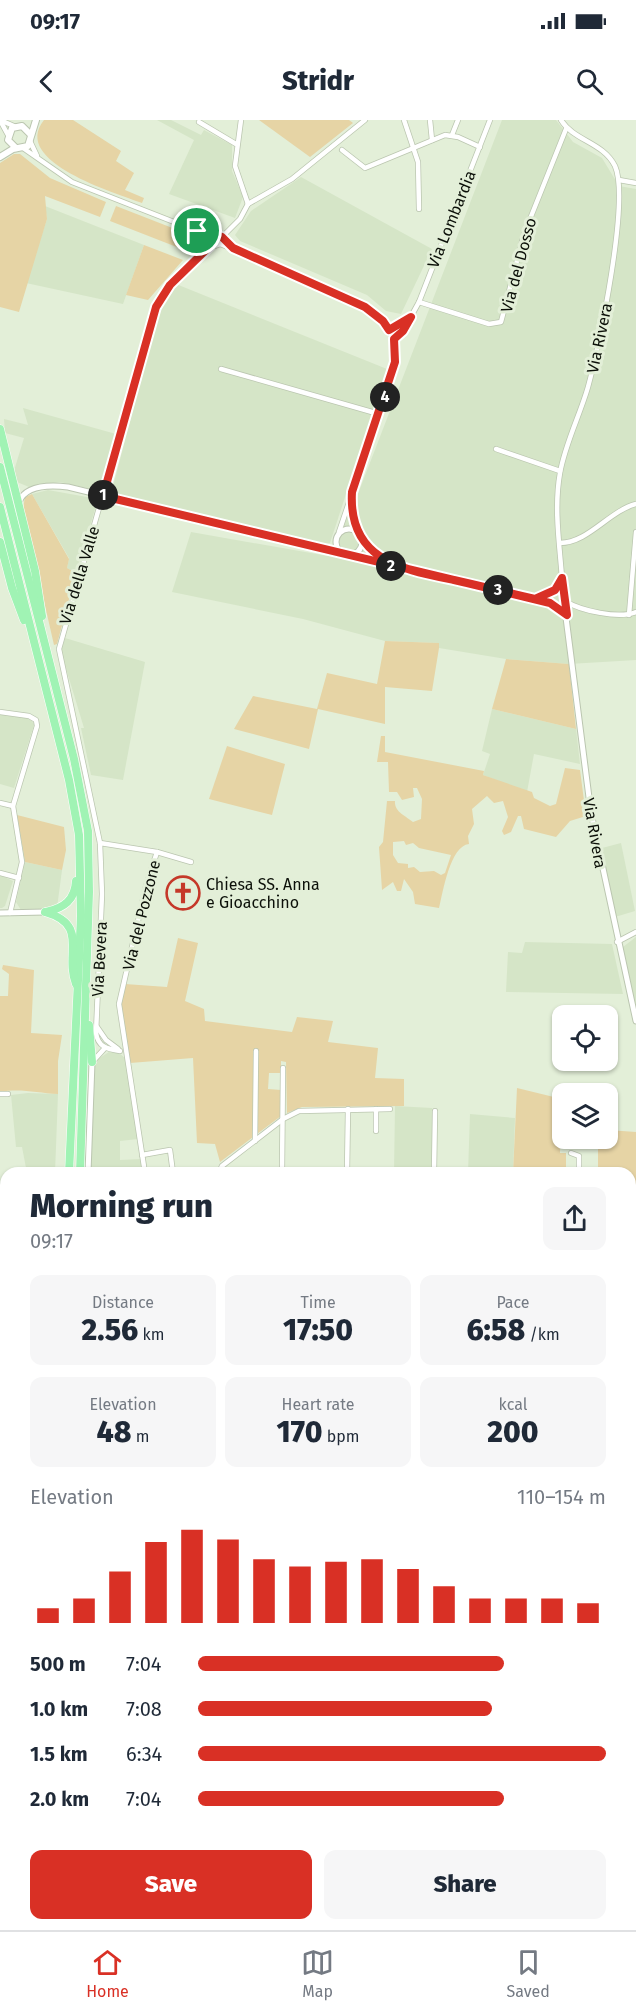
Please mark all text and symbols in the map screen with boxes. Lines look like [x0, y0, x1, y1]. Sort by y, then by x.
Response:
text: 09:17 [30, 8, 80, 35]
icon: back [30, 65, 63, 98]
text: Stridr [282, 65, 354, 97]
icon: search [573, 65, 606, 98]
street label: Via Lombardia [423, 168, 480, 271]
pin [171, 205, 222, 256]
icon: arrive [180, 214, 213, 247]
street label: Via del Dosso [497, 216, 540, 315]
street label: Via Rivera [583, 301, 616, 375]
pin: 4 [370, 382, 400, 412]
text: 4 [380, 387, 390, 406]
pin: 1 [88, 480, 118, 510]
text: 1 [99, 485, 107, 504]
street label: Via della Valle [56, 524, 103, 627]
pin: 2 [376, 551, 406, 581]
text: 2 [387, 556, 395, 575]
pin: 3 [483, 575, 513, 605]
text: 3 [494, 580, 502, 599]
street label: Via Rivera [579, 796, 610, 870]
street label: Via del Pozzone [119, 858, 164, 972]
church icon: Chiesa SS. Anna e Gioacchino [165, 875, 201, 911]
place label: Chiesa SS. Anna e Gioacchino [206, 875, 320, 912]
street label: Via Bevera [88, 921, 111, 997]
map controls [552, 1005, 618, 1149]
button: locate [552, 1005, 618, 1071]
button: layers [552, 1083, 618, 1149]
text: Morning run [30, 1186, 213, 1226]
button: share [543, 1187, 606, 1250]
text: 09:17 [30, 1229, 73, 1253]
text: Distance [92, 1293, 154, 1312]
text: Time [300, 1293, 336, 1312]
text: Pace [496, 1293, 530, 1312]
text: 2.56 [82, 1312, 138, 1348]
text: 17:50 [283, 1312, 353, 1348]
text: 6:58 [466, 1312, 525, 1348]
text: km [138, 1325, 164, 1344]
text: /km [525, 1325, 560, 1344]
text: Elevation [89, 1395, 157, 1414]
text: Heart rate [282, 1395, 354, 1414]
text: kcal [499, 1395, 527, 1414]
text: 48 [97, 1414, 132, 1450]
text: 170 [277, 1414, 323, 1450]
text: 200 [487, 1414, 539, 1450]
text: m [132, 1427, 149, 1446]
text: bpm [323, 1427, 359, 1446]
text: Elevation [30, 1485, 114, 1509]
text: 110–154 m [517, 1485, 606, 1509]
text: 500 m [30, 1652, 86, 1676]
text: 7:04 [126, 1652, 161, 1676]
text: 1.0 km [30, 1697, 88, 1721]
text: 7:08 [126, 1697, 162, 1721]
text: 1.5 km [30, 1742, 88, 1766]
text: 6:34 [126, 1742, 162, 1766]
text: 2.0 km [30, 1787, 89, 1811]
text: 7:04 [126, 1787, 161, 1811]
button: Save [30, 1850, 312, 1919]
button: Share [324, 1850, 606, 1919]
tab: Home [86, 1946, 129, 2001]
tab: Map [301, 1946, 334, 2001]
tab: Saved [507, 1946, 550, 2001]

